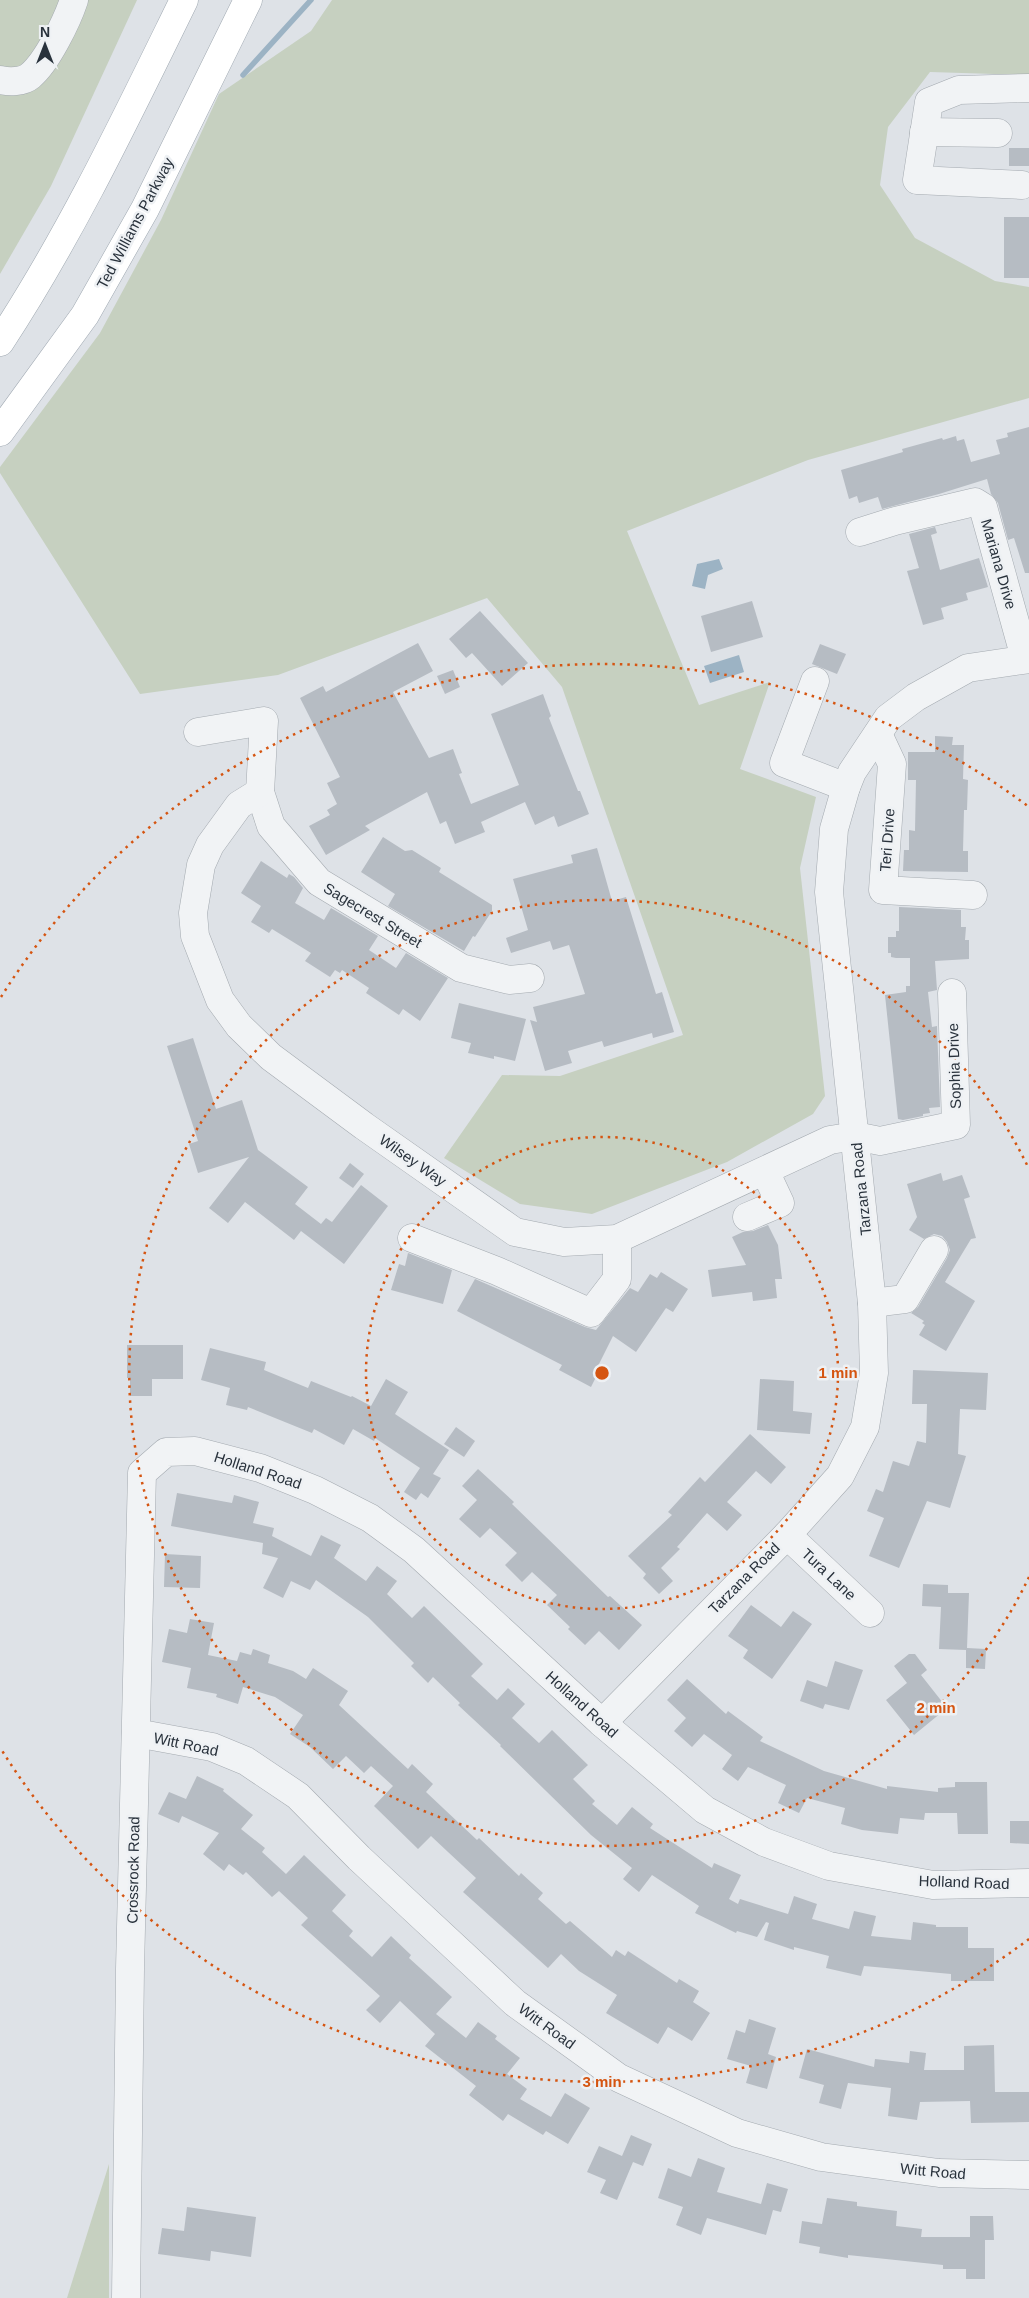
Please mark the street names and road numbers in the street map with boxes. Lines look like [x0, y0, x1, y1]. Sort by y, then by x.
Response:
street label: Ted Williams Parkway [93, 154, 177, 291]
street label: Mariana Drive [978, 517, 1020, 611]
street label: Teri Drive [876, 808, 898, 872]
street label: Sagecrest Street [321, 879, 426, 951]
street label: Sophia Drive [944, 1023, 964, 1109]
street label: Wilsey Way [376, 1131, 450, 1190]
street label: Tarzana Road [848, 1142, 874, 1236]
street label: Holland Road [212, 1448, 304, 1492]
street label: Tarzana Road [705, 1539, 783, 1617]
street label: Tura Lane [798, 1545, 860, 1603]
street label: Holland Road [543, 1667, 621, 1741]
street label: Witt Road [152, 1729, 220, 1759]
street label: Crossrock Road [124, 1816, 142, 1924]
street label: Holland Road [918, 1872, 1010, 1892]
street label: Witt Road [515, 2000, 579, 2052]
street label: Witt Road [899, 2160, 967, 2182]

